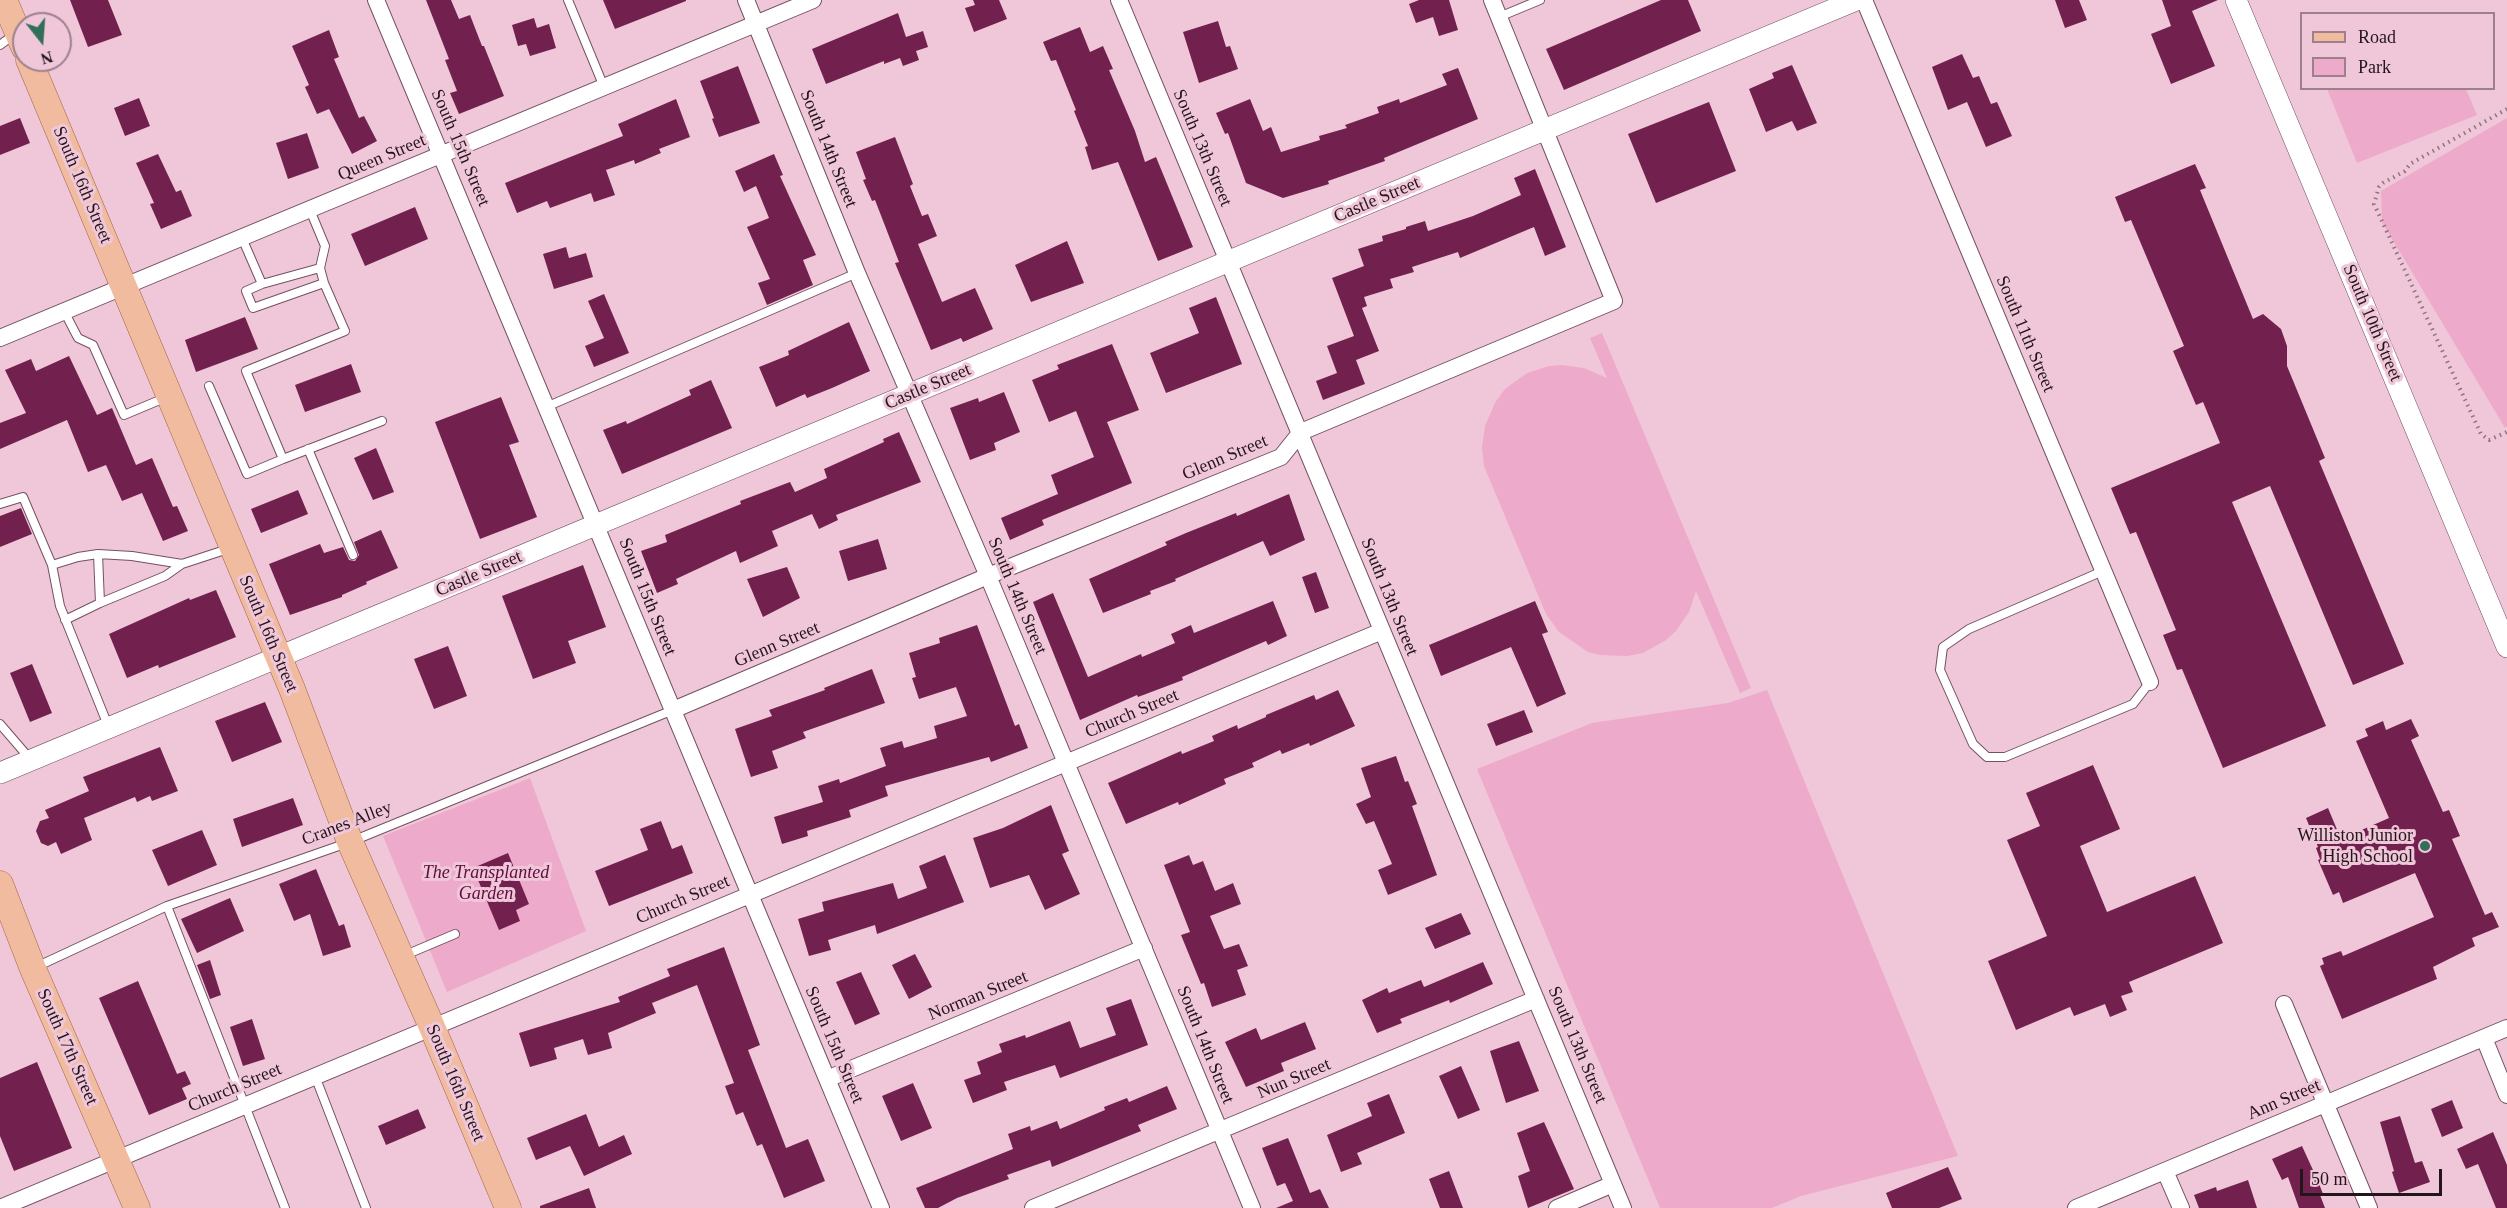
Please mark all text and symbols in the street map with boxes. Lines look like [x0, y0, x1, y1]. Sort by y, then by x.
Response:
north arrow [12, 12, 72, 72]
legend [2300, 12, 2495, 90]
text: Road [2358, 27, 2396, 47]
text: N [39, 48, 55, 68]
text: Park [2358, 57, 2391, 77]
street label: South 15th Street [426, 86, 494, 210]
street label: South 13th Street [1168, 86, 1236, 210]
street label: South 14th Street [795, 87, 861, 211]
street label: South 16th Street [48, 123, 116, 247]
street label: Queen Street [335, 130, 429, 186]
street label: Castle Street [1331, 172, 1423, 228]
street label: South 10th Street [2338, 261, 2406, 385]
street label: South 11th Street [1991, 273, 2059, 395]
street label: Castle Street [882, 359, 974, 415]
street label: Glenn Street [1179, 430, 1271, 486]
street label: South 14th Street [983, 534, 1051, 658]
street label: South 15th Street [614, 535, 680, 659]
street label: South 13th Street [1356, 535, 1422, 659]
street label: Castle Street [433, 546, 525, 602]
street label: South 16th Street [234, 572, 302, 696]
street label: Glenn Street [731, 617, 823, 673]
street label: Church Street [1082, 685, 1182, 743]
street label: Cranes Alley [299, 797, 395, 851]
place label: Williston Junior High School [2297, 825, 2413, 868]
marker: Williston Junior High School [2418, 839, 2432, 853]
park label: The Transplanted Garden [423, 862, 549, 904]
street label: Church Street [633, 871, 733, 929]
street label: Norman Street [925, 966, 1031, 1026]
street label: South 15th Street [800, 983, 868, 1107]
street label: South 14th Street [1172, 983, 1238, 1107]
street label: South 13th Street [1543, 983, 1611, 1107]
street label: South 17th Street [32, 986, 102, 1108]
street label: South 16th Street [421, 1021, 489, 1145]
street label: Nun Street [1254, 1054, 1334, 1104]
street label: Church Street [185, 1059, 285, 1117]
street label: Ann Street [2244, 1075, 2324, 1125]
scale bar [2303, 1157, 2446, 1195]
text: 50 m [2311, 1169, 2348, 1189]

